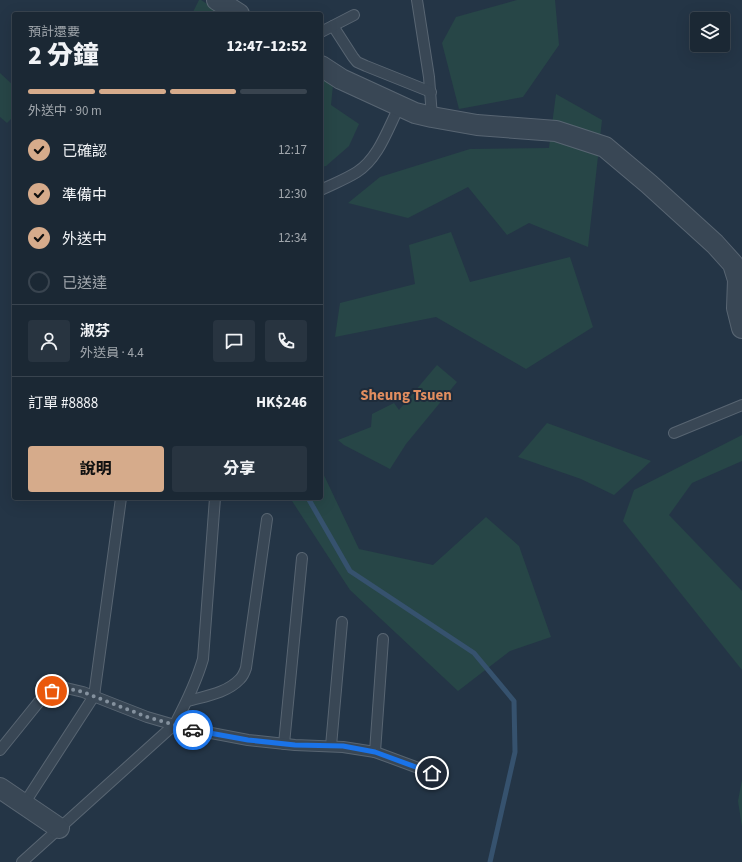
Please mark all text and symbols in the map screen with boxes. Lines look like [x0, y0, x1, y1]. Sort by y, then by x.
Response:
map controls [690, 12, 730, 52]
button: layers [690, 12, 730, 52]
text: 預計還要 [28, 23, 80, 41]
text: 12:47–12:52 [226, 36, 307, 57]
text: 2 分鐘 [28, 37, 99, 74]
text: 外送中 · 90 m [28, 102, 102, 120]
icon: check [28, 139, 50, 161]
text: 已確認 [62, 141, 107, 162]
text: 12:17 [278, 141, 307, 159]
icon: check [28, 183, 50, 205]
text: 準備中 [62, 185, 107, 206]
text: 12:30 [278, 185, 307, 203]
icon: check [28, 227, 50, 249]
text: 外送中 [62, 229, 107, 250]
text: 12:34 [278, 229, 307, 247]
text: 已送達 [62, 273, 107, 294]
button: person [28, 320, 70, 362]
button: chat [213, 320, 255, 362]
button: phone [265, 320, 307, 362]
text: 淑芬 [80, 321, 110, 342]
text: 外送員 · 4.4 [80, 344, 144, 362]
district label: Sheung Tsuen [360, 385, 452, 406]
text: HK$246 [256, 392, 307, 413]
text: 訂單 #8888 [28, 393, 98, 414]
button: 說明 [28, 446, 164, 492]
button: 分享 [172, 446, 307, 492]
pin [35, 674, 69, 708]
icon: bag [41, 680, 63, 702]
courier [173, 710, 213, 750]
icon: car [182, 719, 204, 741]
pin [415, 756, 449, 790]
icon: home [421, 762, 443, 784]

